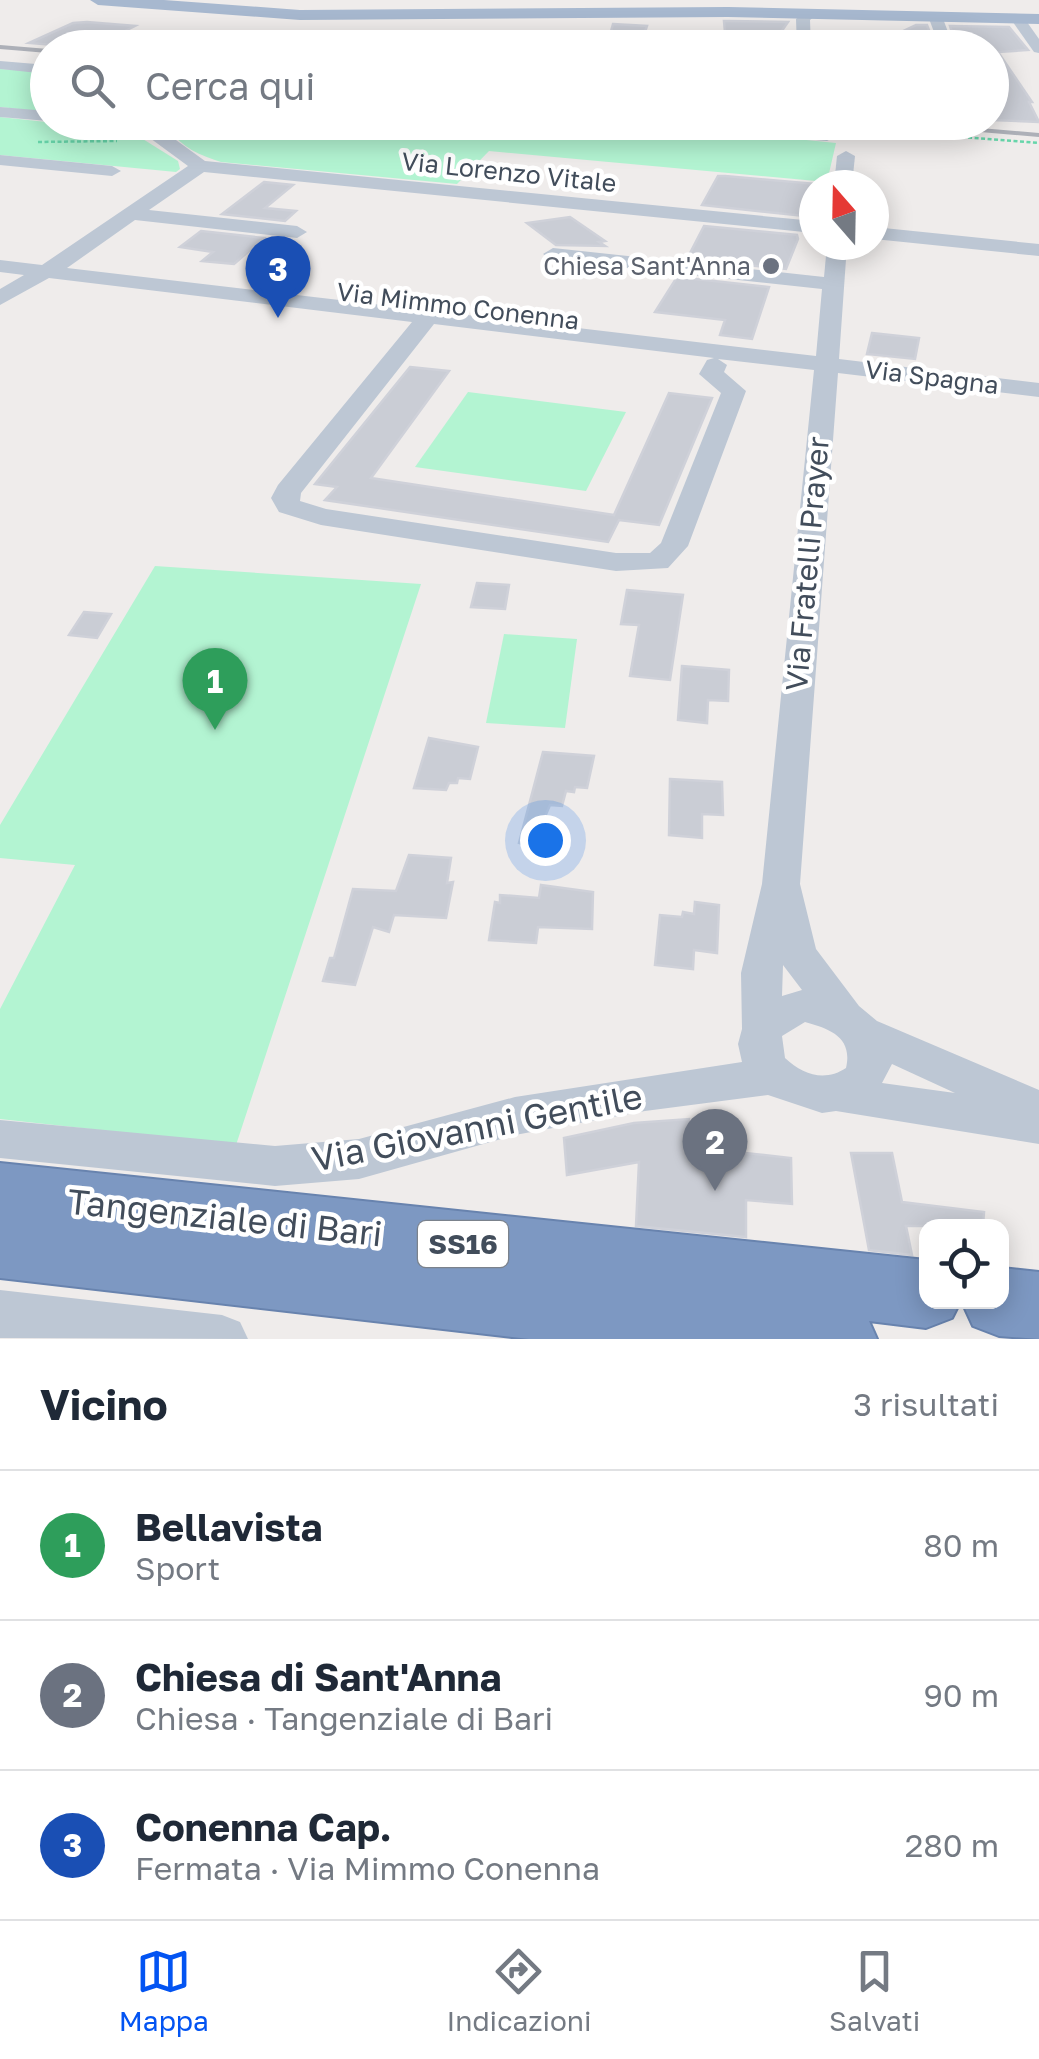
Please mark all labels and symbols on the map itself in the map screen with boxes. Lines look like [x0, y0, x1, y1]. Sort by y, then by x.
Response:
street label: Via Lorenzo Vitale [400, 145, 618, 198]
north arrow [799, 170, 889, 260]
pin: 3 [246, 236, 310, 318]
place label: Chiesa Sant'Anna [543, 250, 751, 281]
marker: Chiesa Sant'Anna [760, 255, 782, 277]
street label: Via Mimmo Conenna [335, 275, 581, 336]
street label: Via Spagna [864, 353, 1001, 400]
street label: Via Fratelli Prayer [778, 435, 836, 693]
pin: 1 [182, 648, 248, 730]
your location [520, 815, 571, 866]
street label: Via Giovanni Gentile [308, 1074, 646, 1180]
pin: 2 [682, 1108, 748, 1191]
street label: Tangenziale di Bari [66, 1180, 384, 1254]
road number: SS16 [418, 1221, 508, 1267]

